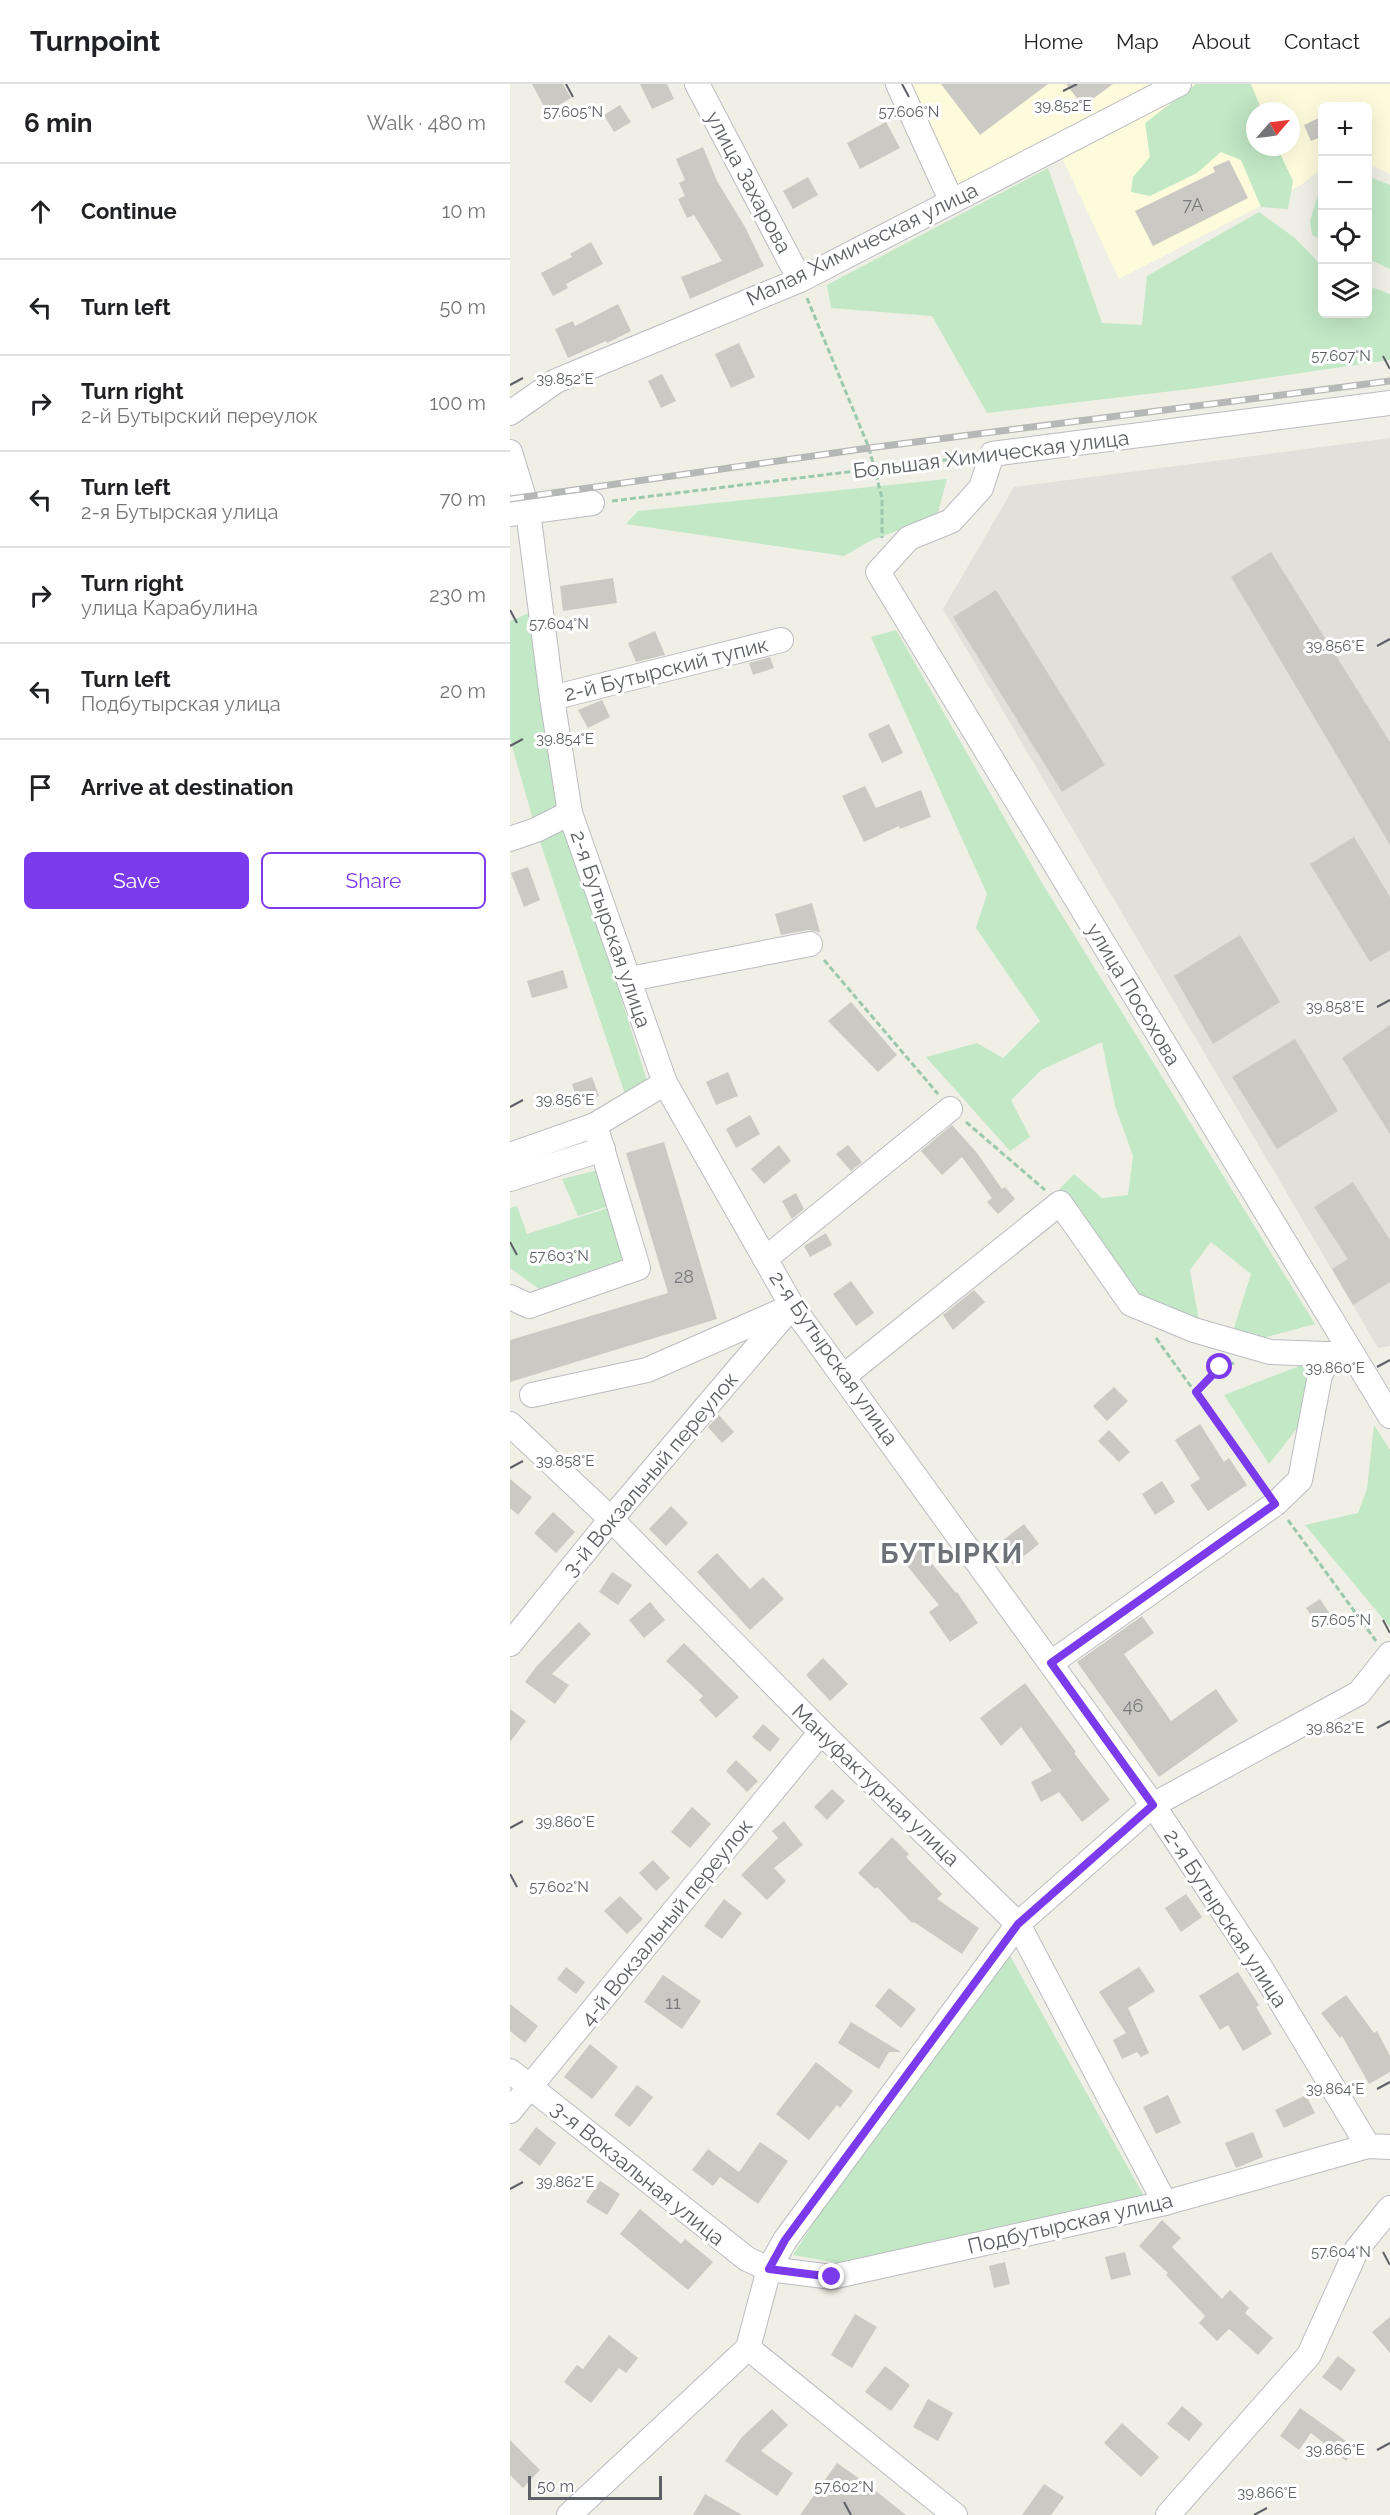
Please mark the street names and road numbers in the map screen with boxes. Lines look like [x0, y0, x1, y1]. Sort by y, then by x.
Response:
street label: улица Захарова [701, 107, 797, 257]
street label: Малая Химическая улица [742, 177, 982, 311]
street label: Большая Химическая улица [852, 425, 1130, 483]
street label: 2-й Бутырский тупик [561, 632, 771, 706]
street label: 2-я Бутырская улица [565, 827, 657, 1031]
street label: улица Посохова [1082, 918, 1186, 1070]
street label: 2-я Бутырская улица [764, 1266, 904, 1450]
street label: 3-й Вокзальный переулок [557, 1367, 743, 1581]
street label: Мануфактурная улица [787, 1699, 965, 1871]
street label: 4-й Вокзальный переулок [575, 1813, 757, 2031]
street label: 2-я Бутырская улица [1159, 1824, 1293, 2012]
street label: 3-я Вокзальная улица [546, 2095, 730, 2251]
street label: Подбутырская улица [965, 2187, 1175, 2259]

